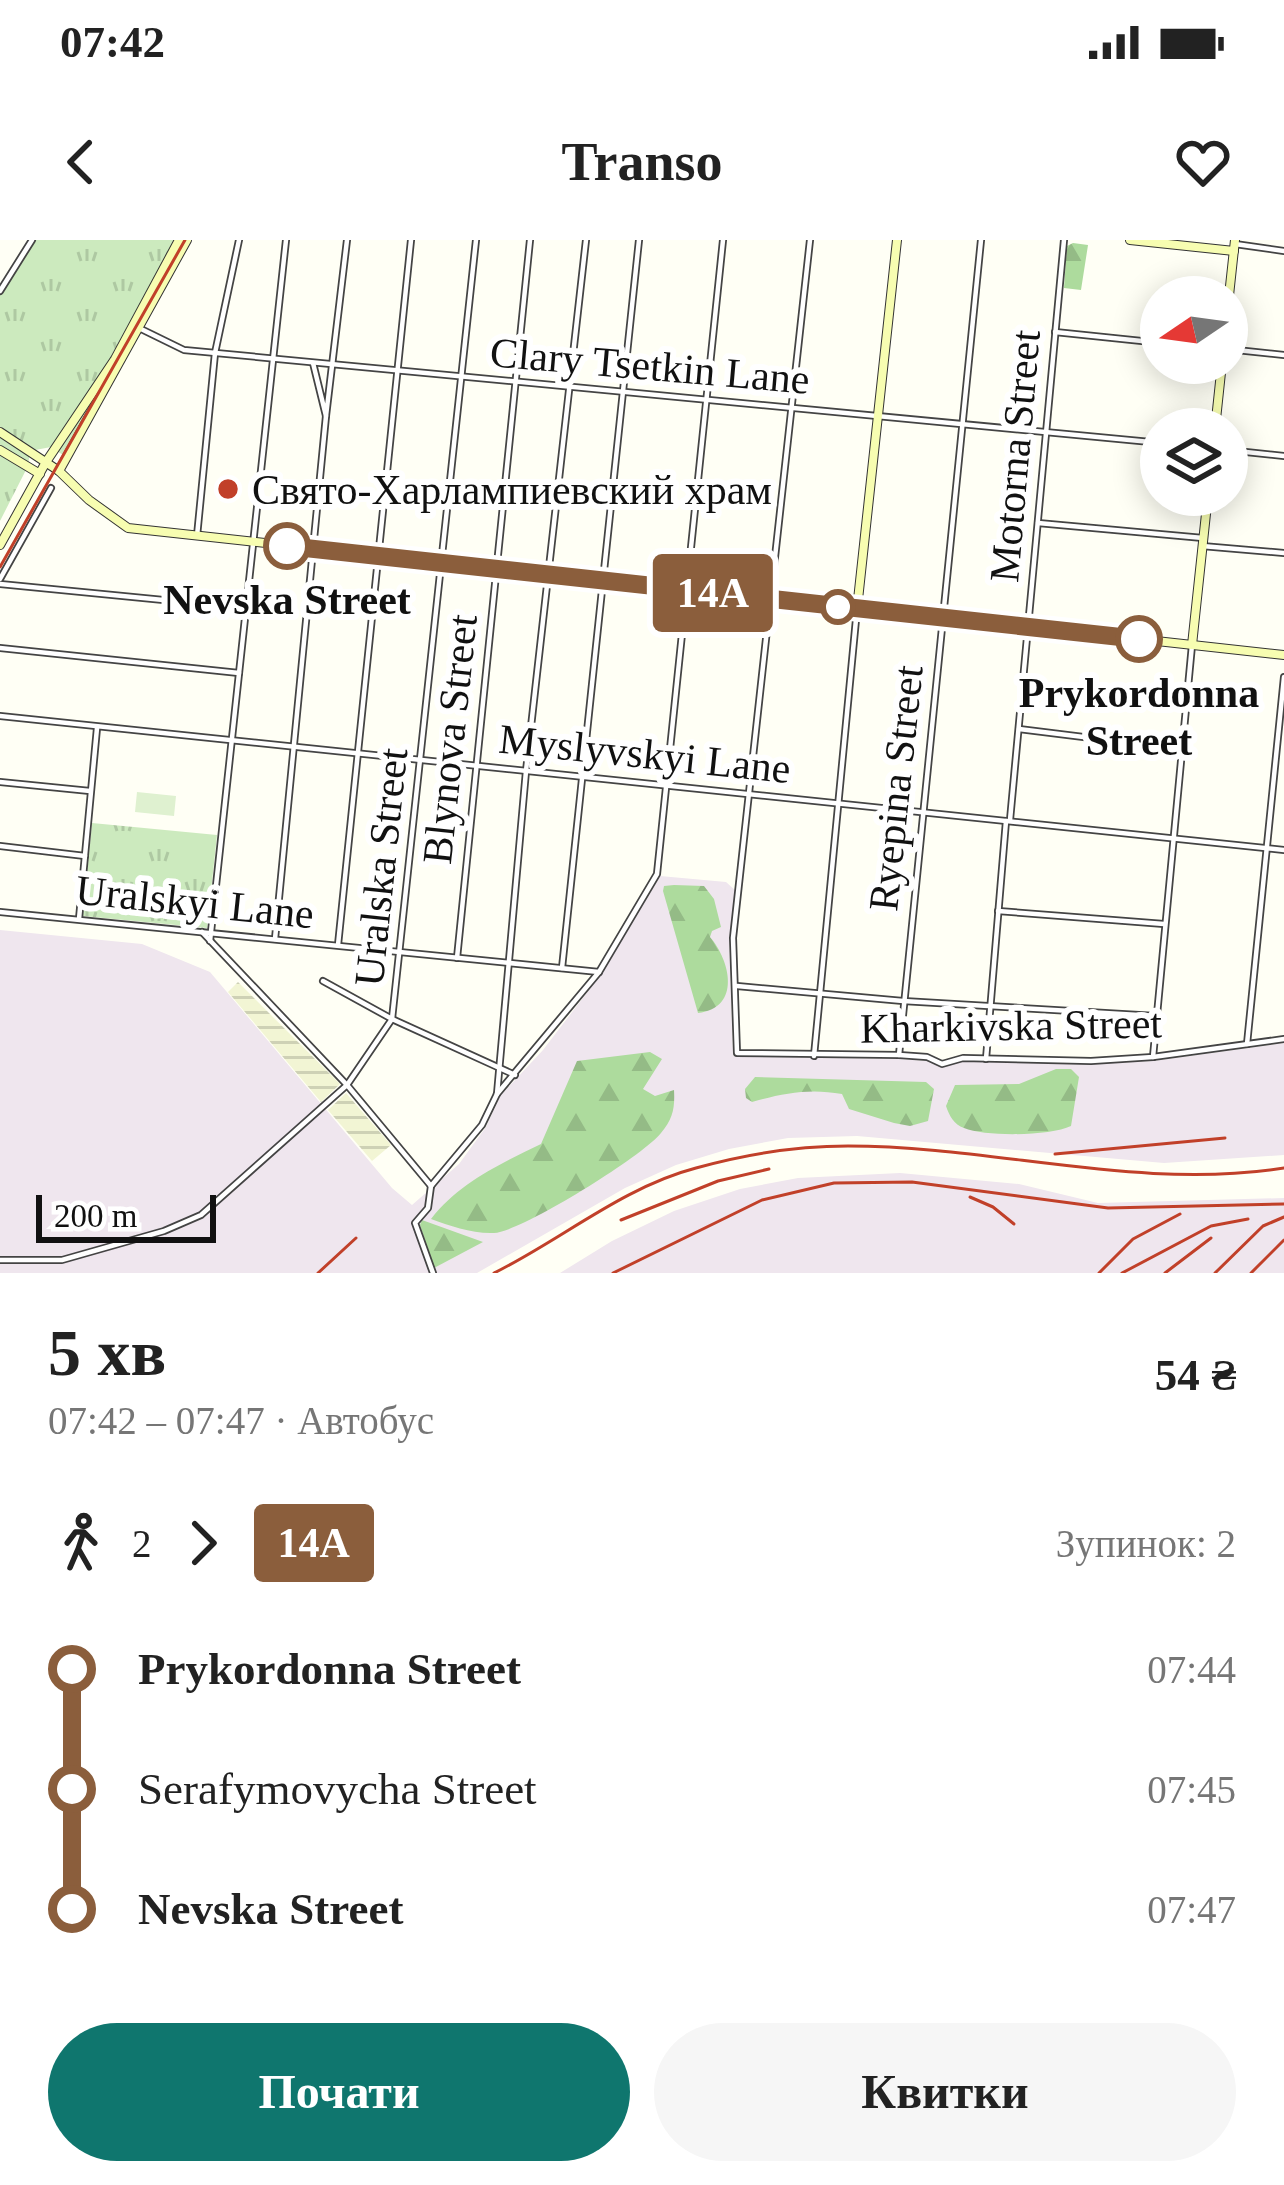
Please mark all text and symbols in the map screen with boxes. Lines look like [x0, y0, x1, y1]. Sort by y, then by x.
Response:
text: 07:42 [60, 17, 165, 67]
icon: back [48, 129, 114, 195]
icon: heart [1170, 129, 1236, 195]
text: Transo [561, 132, 723, 192]
north arrow [1140, 276, 1248, 384]
map controls [1140, 276, 1248, 516]
street label: Motorna Street [981, 328, 1049, 584]
street label: Clary Tsetkin Lane [488, 329, 812, 403]
button: layers [1140, 408, 1248, 516]
place label: Свято-Харлампиевский храм [252, 467, 772, 513]
marker: Свято-Харлампиевский храм [215, 476, 241, 502]
marker: Nevska Street [265, 524, 309, 568]
line badge: 14А [644, 554, 782, 632]
text: 14А [677, 570, 749, 616]
place label: Nevska Street [163, 577, 411, 623]
unlabelled marker [822, 591, 854, 623]
street label: Blynova Street [414, 612, 486, 866]
marker: Prykordonna Street [1117, 617, 1161, 661]
street label: Ryepina Street [860, 663, 932, 913]
place label: Prykordonna Street [1019, 670, 1259, 764]
street label: Myslyvskyi Lane [497, 716, 793, 792]
street label: Uralska Street [346, 745, 416, 988]
street label: Uralskyi Lane [74, 867, 316, 937]
street label: Kharkivska Street [860, 1000, 1163, 1052]
scale bar [36, 1189, 216, 1242]
text: 200 m [54, 1198, 137, 1234]
text: 5 хв [48, 1316, 166, 1389]
text: 54 ₴ [1155, 1350, 1236, 1400]
text: 07:42 – 07:47 · Автобус [48, 1399, 434, 1442]
icon: walk [48, 1510, 114, 1576]
icon: forward [170, 1510, 236, 1576]
text: 14А [278, 1520, 350, 1566]
text: 2 [132, 1522, 152, 1565]
text: Зупинок: 2 [1056, 1522, 1236, 1565]
text: Prykordonna Street [138, 1644, 521, 1694]
text: 07:44 [1147, 1648, 1236, 1691]
text: Serafymovycha Street [138, 1764, 537, 1814]
text: 07:45 [1147, 1768, 1236, 1811]
text: Nevska Street [138, 1884, 403, 1934]
text: 07:47 [1147, 1888, 1236, 1931]
button: Почати [48, 2023, 630, 2161]
button: Квитки [654, 2023, 1236, 2161]

